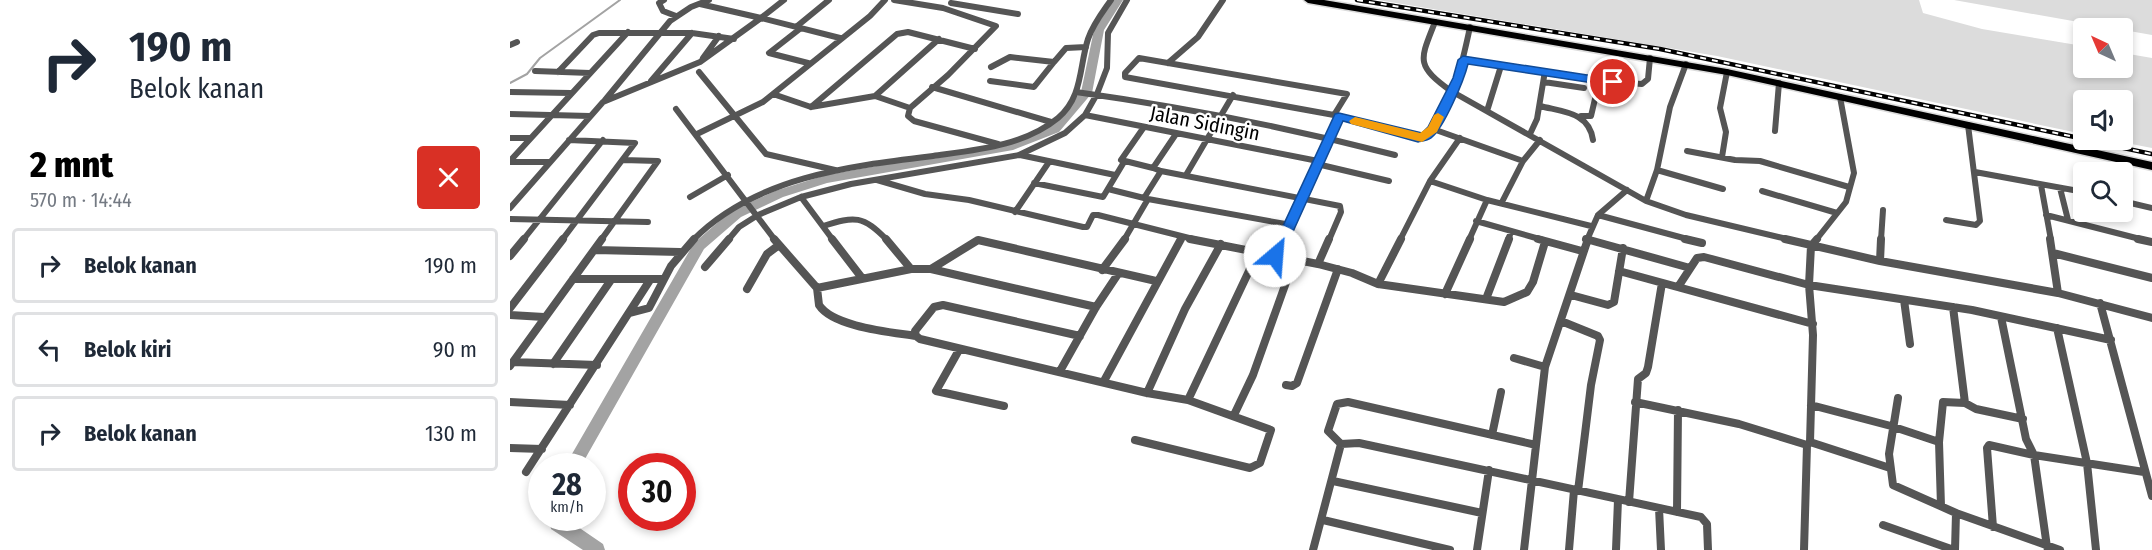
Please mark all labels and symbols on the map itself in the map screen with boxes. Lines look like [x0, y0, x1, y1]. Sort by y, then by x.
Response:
north arrow [2073, 18, 2133, 78]
pin [1587, 56, 1638, 107]
street label: Jalan Sidingin [1148, 101, 1262, 145]
position arrow [1243, 224, 1307, 288]
speed limit sign: 30 [618, 453, 696, 531]

